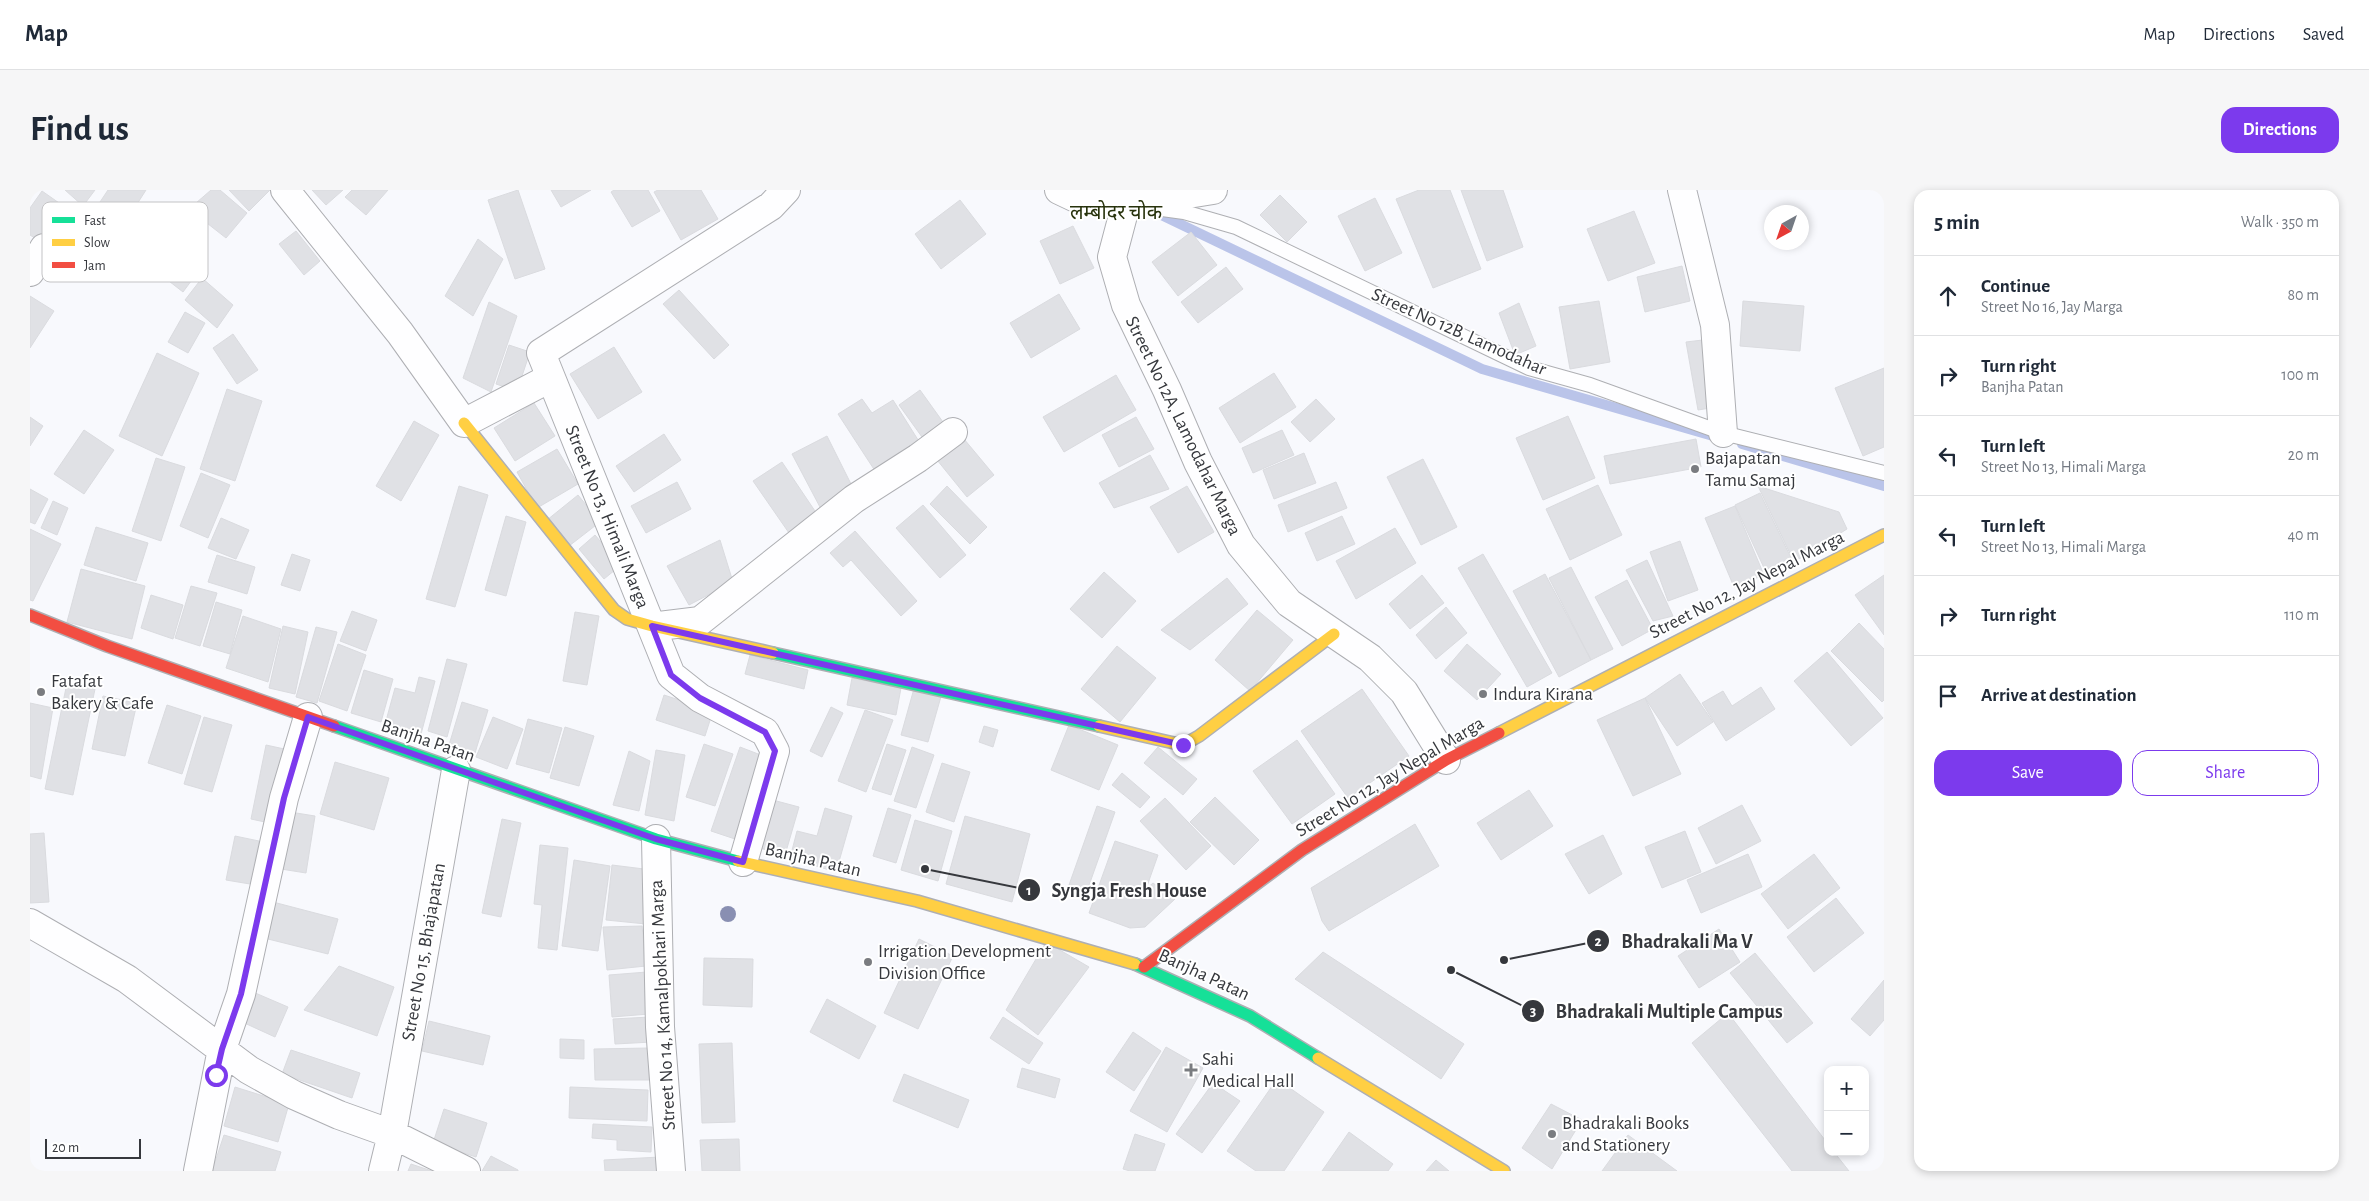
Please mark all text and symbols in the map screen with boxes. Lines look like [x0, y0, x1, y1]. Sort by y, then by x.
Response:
text: Map [25, 22, 68, 46]
text: Map [2144, 26, 2175, 44]
text: Directions [2203, 26, 2275, 44]
text: Saved [2303, 26, 2344, 44]
button: Directions [2221, 107, 2339, 153]
text: Find us [30, 112, 129, 147]
district label: लम्बोदर चोक [1070, 200, 1163, 223]
legend [42, 202, 208, 282]
north arrow [1764, 205, 1809, 250]
text: 5 min [1934, 212, 1980, 233]
text: Fast [84, 214, 106, 228]
text: Walk · 350 m [2241, 214, 2319, 230]
text: Slow [84, 236, 111, 250]
text: Jam [84, 259, 106, 273]
text: Continue [1981, 277, 2050, 296]
icon: ahead [1934, 282, 1962, 310]
street label: Street No 12B, Lamodahar [1369, 285, 1549, 379]
text: 80 m [2288, 287, 2319, 303]
text: Street No 16, Jay Marga [1981, 299, 2123, 315]
street label: Street No 12A, Lamodahar Marga [1122, 313, 1245, 539]
text: Turn right [1981, 357, 2056, 376]
icon: right [1934, 362, 1962, 390]
text: 100 m [2281, 367, 2319, 383]
text: Banjha Patan [1981, 379, 2064, 395]
street label: Street No 13, Himali Marga [561, 423, 653, 612]
text: Turn left [1981, 437, 2045, 456]
icon: left [1934, 442, 1962, 470]
text: 20 m [2288, 447, 2319, 463]
place label: Bajapatan Tamu Samaj [1705, 449, 1796, 490]
text: Street No 13, Himali Marga [1981, 459, 2146, 475]
marker: Bajapatan Tamu Samaj [1689, 463, 1701, 475]
text: Turn left [1981, 517, 2045, 536]
icon: left [1934, 522, 1962, 550]
street label: Street No 12, Jay Nepal Marga [1647, 527, 1848, 642]
text: 40 m [2287, 527, 2319, 543]
text: Street No 13, Himali Marga [1981, 539, 2146, 555]
icon: right [1934, 602, 1962, 630]
text: Turn right [1981, 606, 2056, 625]
text: 110 m [2284, 607, 2319, 623]
place label: Fatafat Bakery & Cafe [51, 672, 154, 713]
icon: arrive [1934, 682, 1962, 710]
place label: Indura Kirana [1493, 685, 1593, 704]
marker: Fatafat Bakery & Cafe [35, 686, 47, 698]
text: Arrive at destination [1981, 686, 2137, 705]
marker: Indura Kirana [1477, 688, 1489, 700]
street label: Street No 12, Jay Nepal Marga [1293, 713, 1488, 841]
street label: Banjha Patan [379, 716, 477, 766]
route end [1172, 734, 1195, 757]
button: Save [1934, 750, 2122, 796]
button: Share [2132, 750, 2319, 796]
street label: Banjha Patan [763, 840, 863, 880]
street label: Street No 15, Bhajapatan [399, 861, 449, 1043]
callout: Syngja Fresh House [1016, 873, 1216, 908]
street label: Street No 14, Kamalpokhari Marga [647, 879, 679, 1131]
text: Syngja Fresh House [1051, 881, 1207, 901]
text: 1 [1026, 883, 1032, 898]
callout: Bhadrakali Ma V [1586, 923, 1762, 958]
text: Bhadrakali Ma V [1621, 932, 1753, 952]
text: 2 [1594, 934, 1602, 949]
place label: Irrigation Development Division Office [878, 942, 1051, 983]
street label: Banjha Patan [1156, 946, 1252, 1004]
marker: Irrigation Development Division Office [862, 956, 874, 968]
callout: Bhadrakali Multiple Campus [1520, 993, 1793, 1028]
text: Bhadrakali Multiple Campus [1555, 1002, 1783, 1022]
text: 3 [1530, 1004, 1536, 1019]
place label: Sahi Medical Hall [1202, 1050, 1294, 1091]
marker: Sahi Medical Hall [1184, 1063, 1198, 1077]
route start [205, 1064, 228, 1087]
map controls [1824, 1066, 1869, 1156]
button: + [1824, 1066, 1869, 1111]
button: − [1824, 1111, 1869, 1156]
place label: Bhadrakali Books and Stationery [1562, 1114, 1689, 1155]
marker: Bhadrakali Books and Stationery [1546, 1128, 1558, 1140]
scale bar [45, 1136, 141, 1159]
text: 20 m [52, 1141, 79, 1155]

